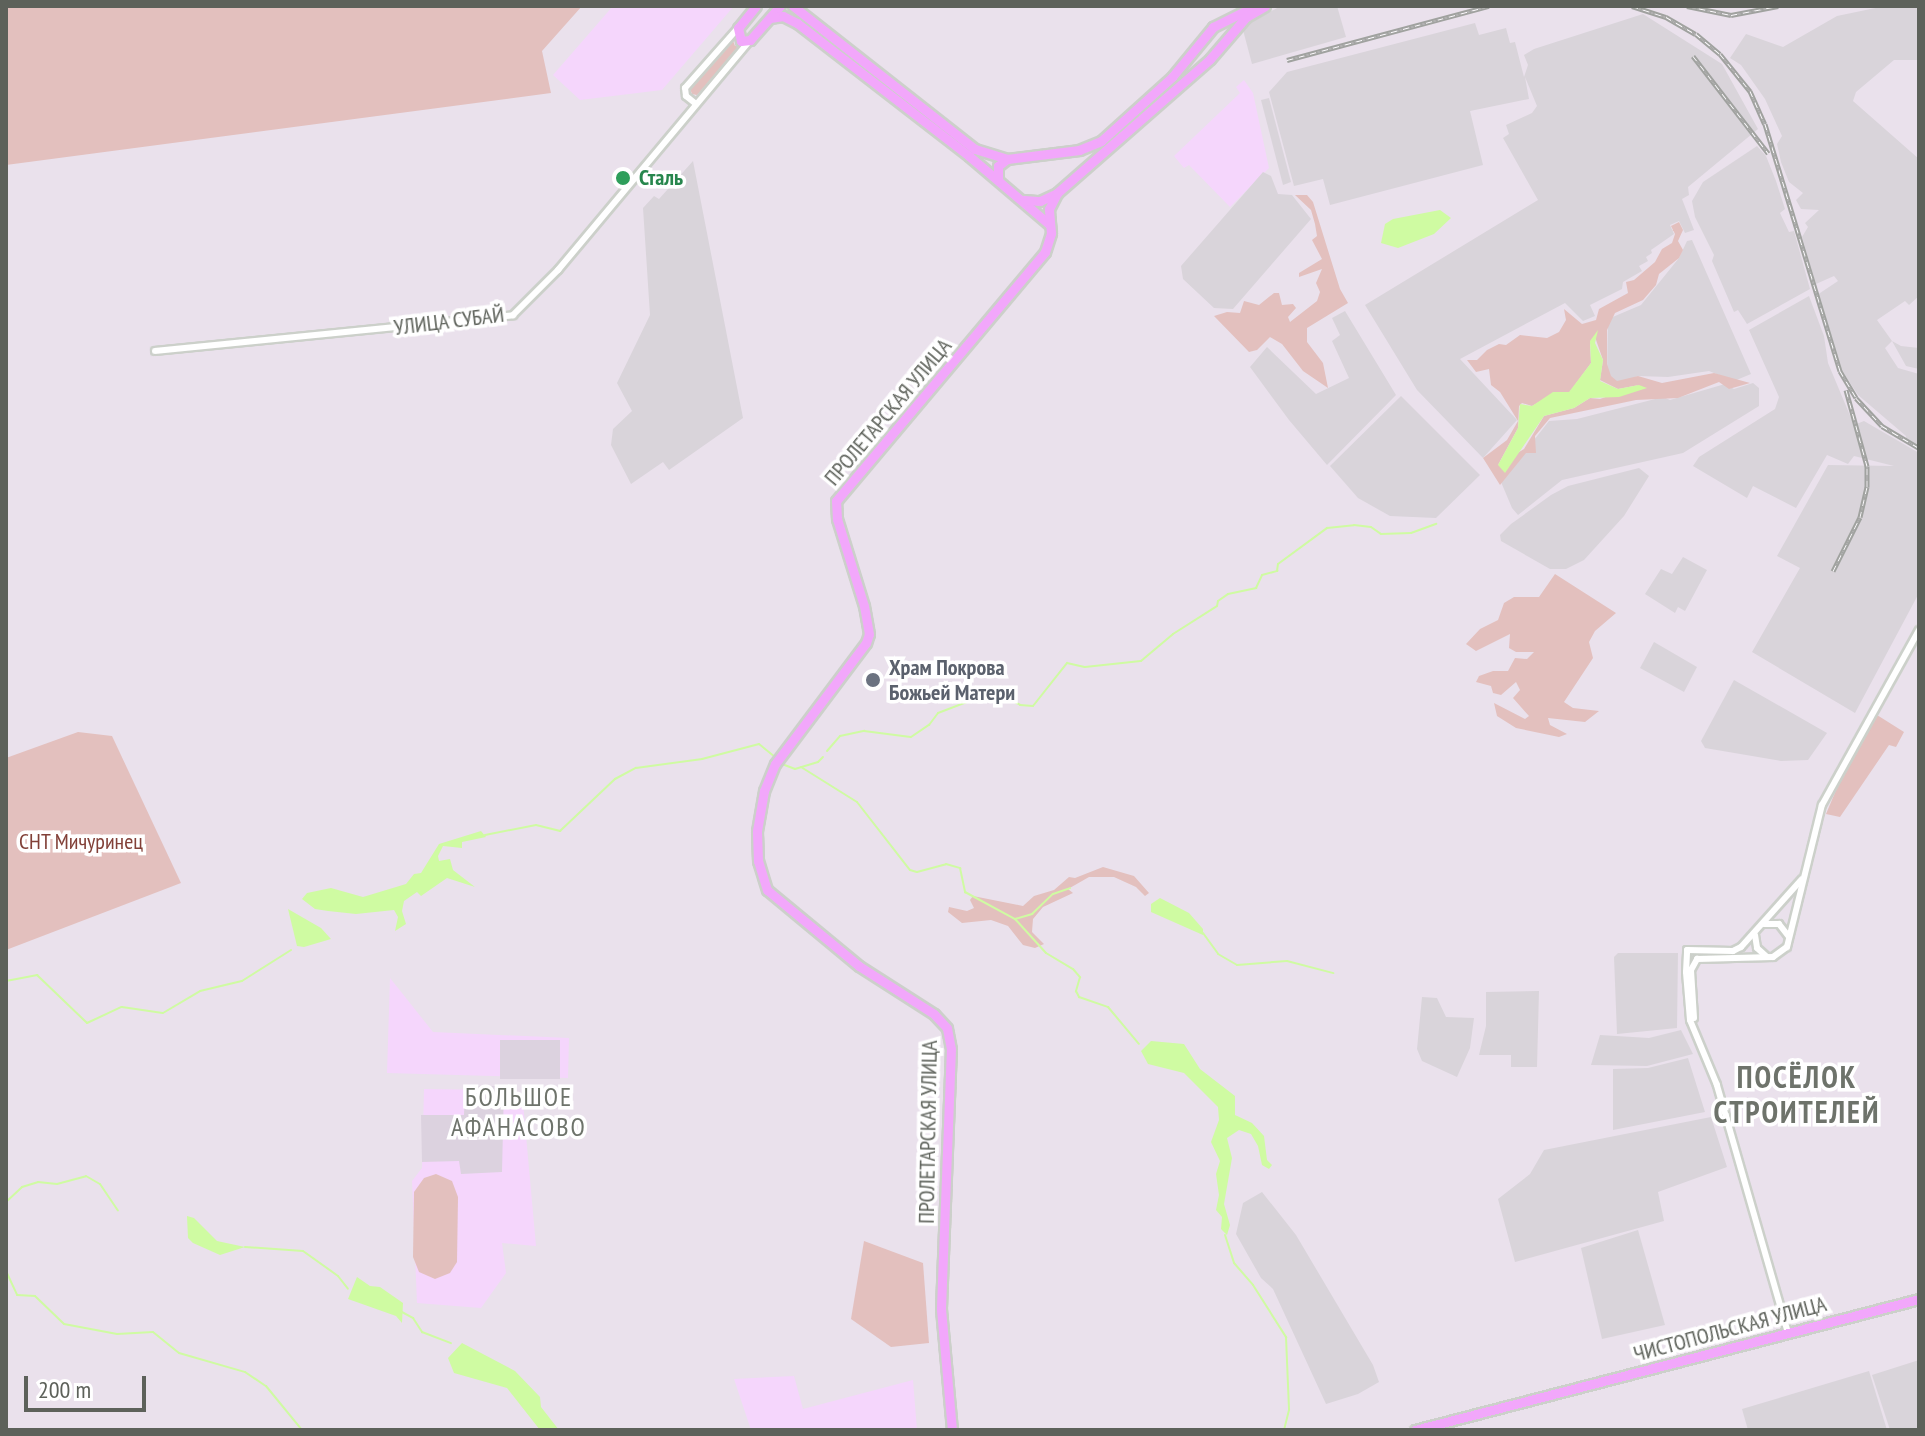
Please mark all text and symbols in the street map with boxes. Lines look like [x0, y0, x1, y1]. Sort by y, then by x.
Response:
place label: Сталь [639, 165, 683, 191]
marker: Сталь [614, 169, 632, 187]
street label: УЛИЦА СУБАЙ [392, 301, 506, 341]
street label: ПРОЛЕТАРСКАЯ УЛИЦА [819, 333, 957, 491]
place label: Храм Покрова Божьей Матери [889, 654, 1015, 706]
marker: Храм Покрова Божьей Матери [864, 671, 882, 689]
park label: СНТ Мичуринец [19, 829, 143, 855]
street label: ПРОЛЕТАРСКАЯ УЛИЦА [913, 1040, 943, 1224]
district label: ПОСЁЛОК СТРОИТЕЛЕЙ [1714, 1059, 1880, 1130]
district label: БОЛЬШОЕ АФАНАСОВО [451, 1081, 587, 1142]
street label: ЧИСТОПОЛЬСКАЯ УЛИЦА [1630, 1291, 1830, 1367]
scale bar [28, 1360, 150, 1410]
text: 200 m [38, 1374, 91, 1405]

